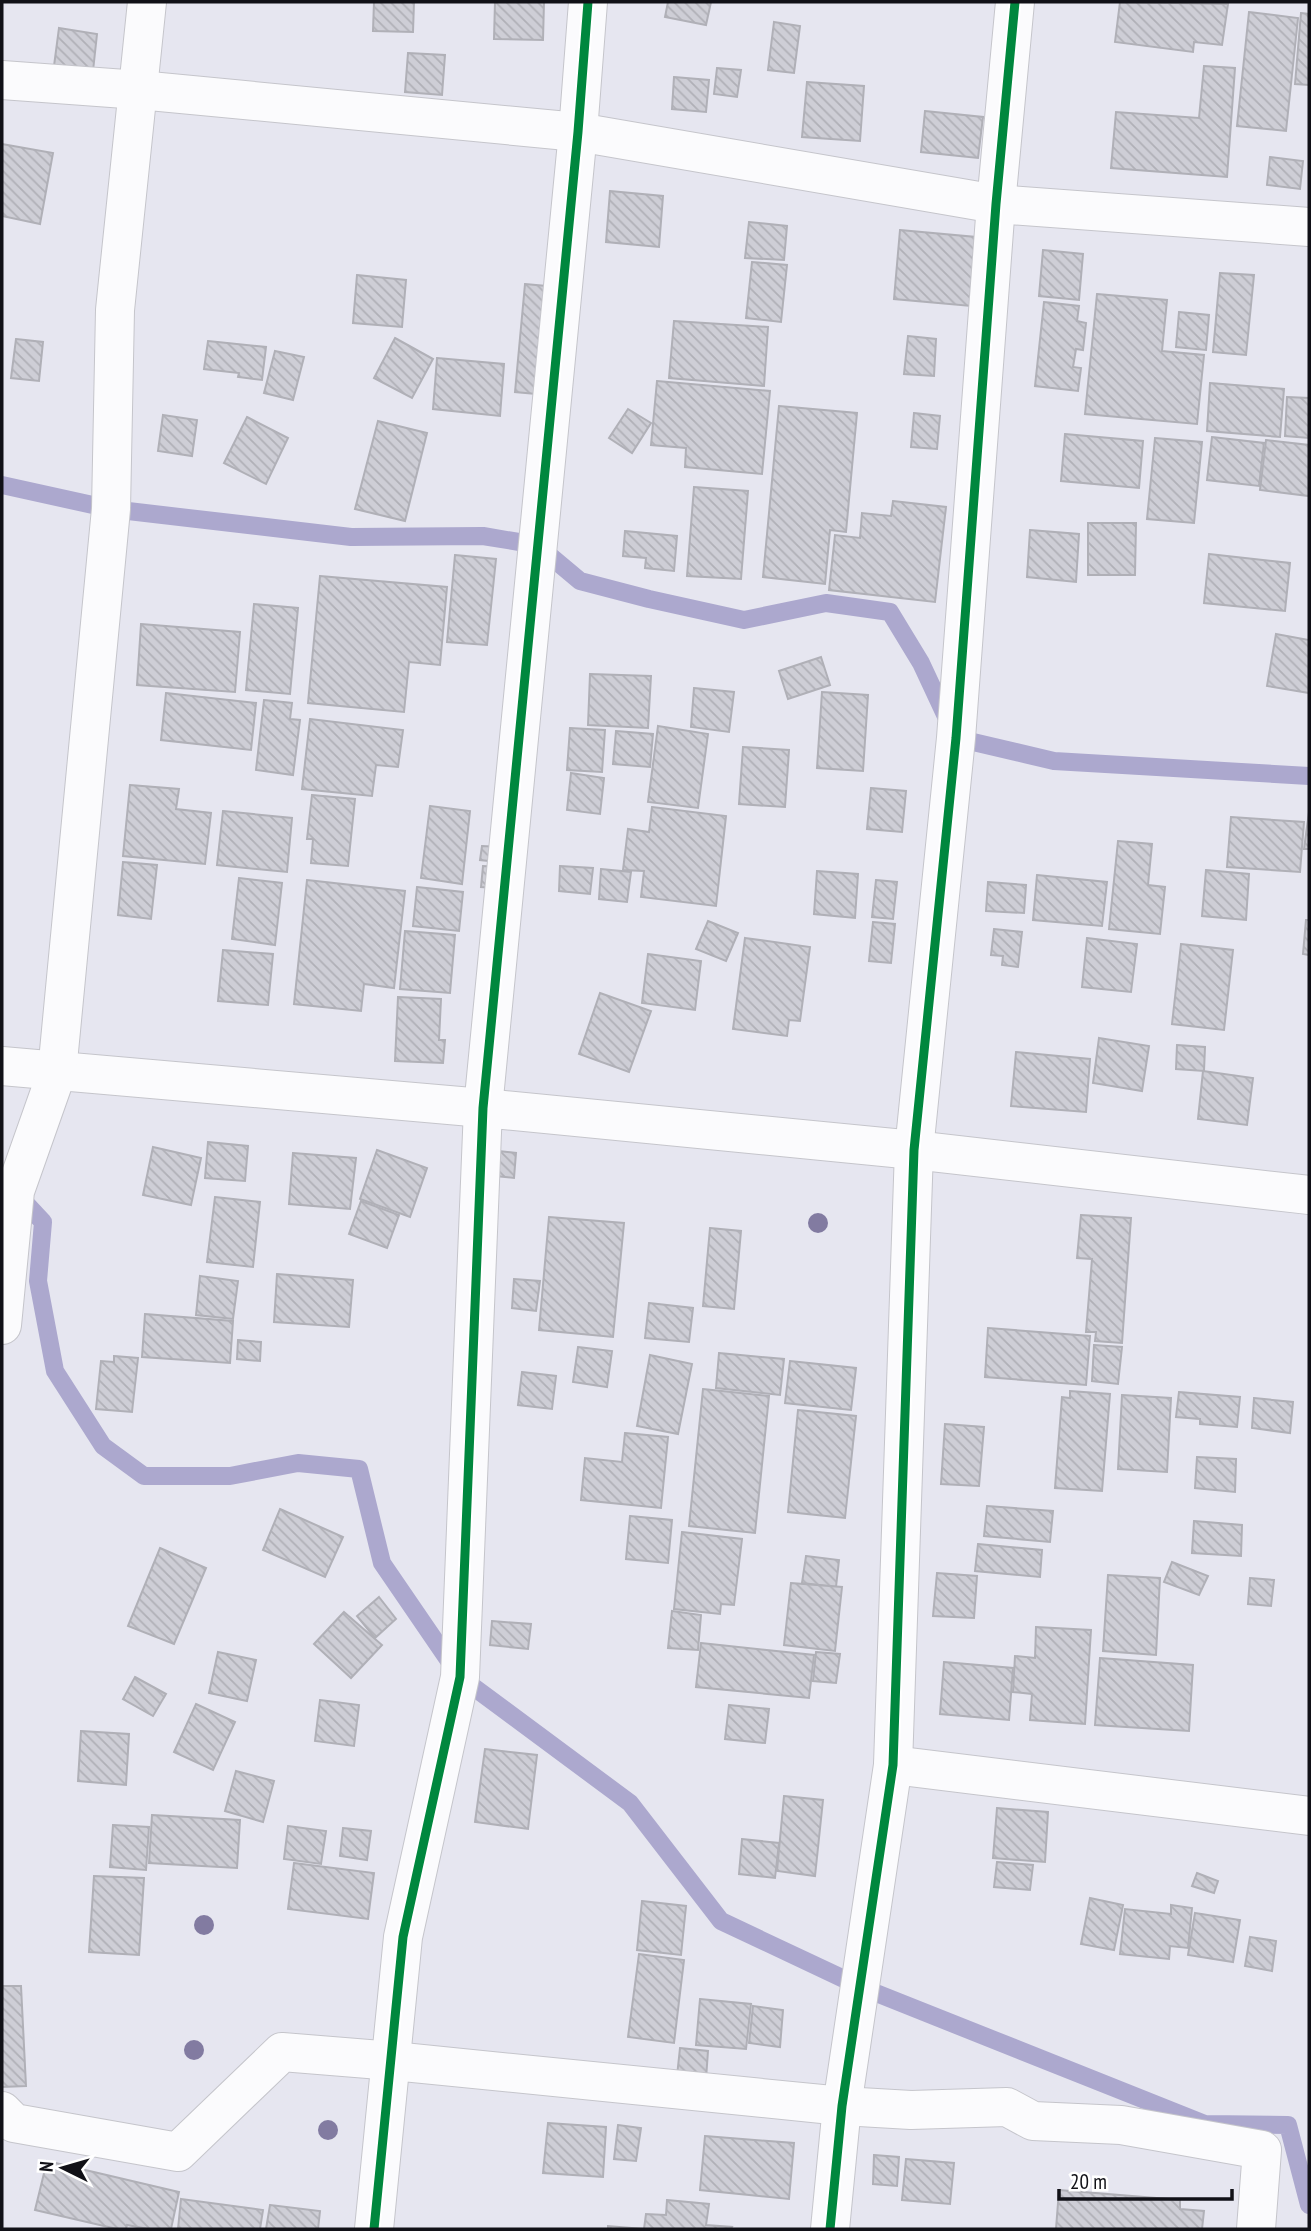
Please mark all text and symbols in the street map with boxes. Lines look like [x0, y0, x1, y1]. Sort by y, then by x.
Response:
north arrow [28, 2133, 98, 2203]
scale bar [1059, 2158, 1232, 2202]
text: N [34, 2160, 58, 2173]
text: 20 m [1070, 2168, 1107, 2195]

